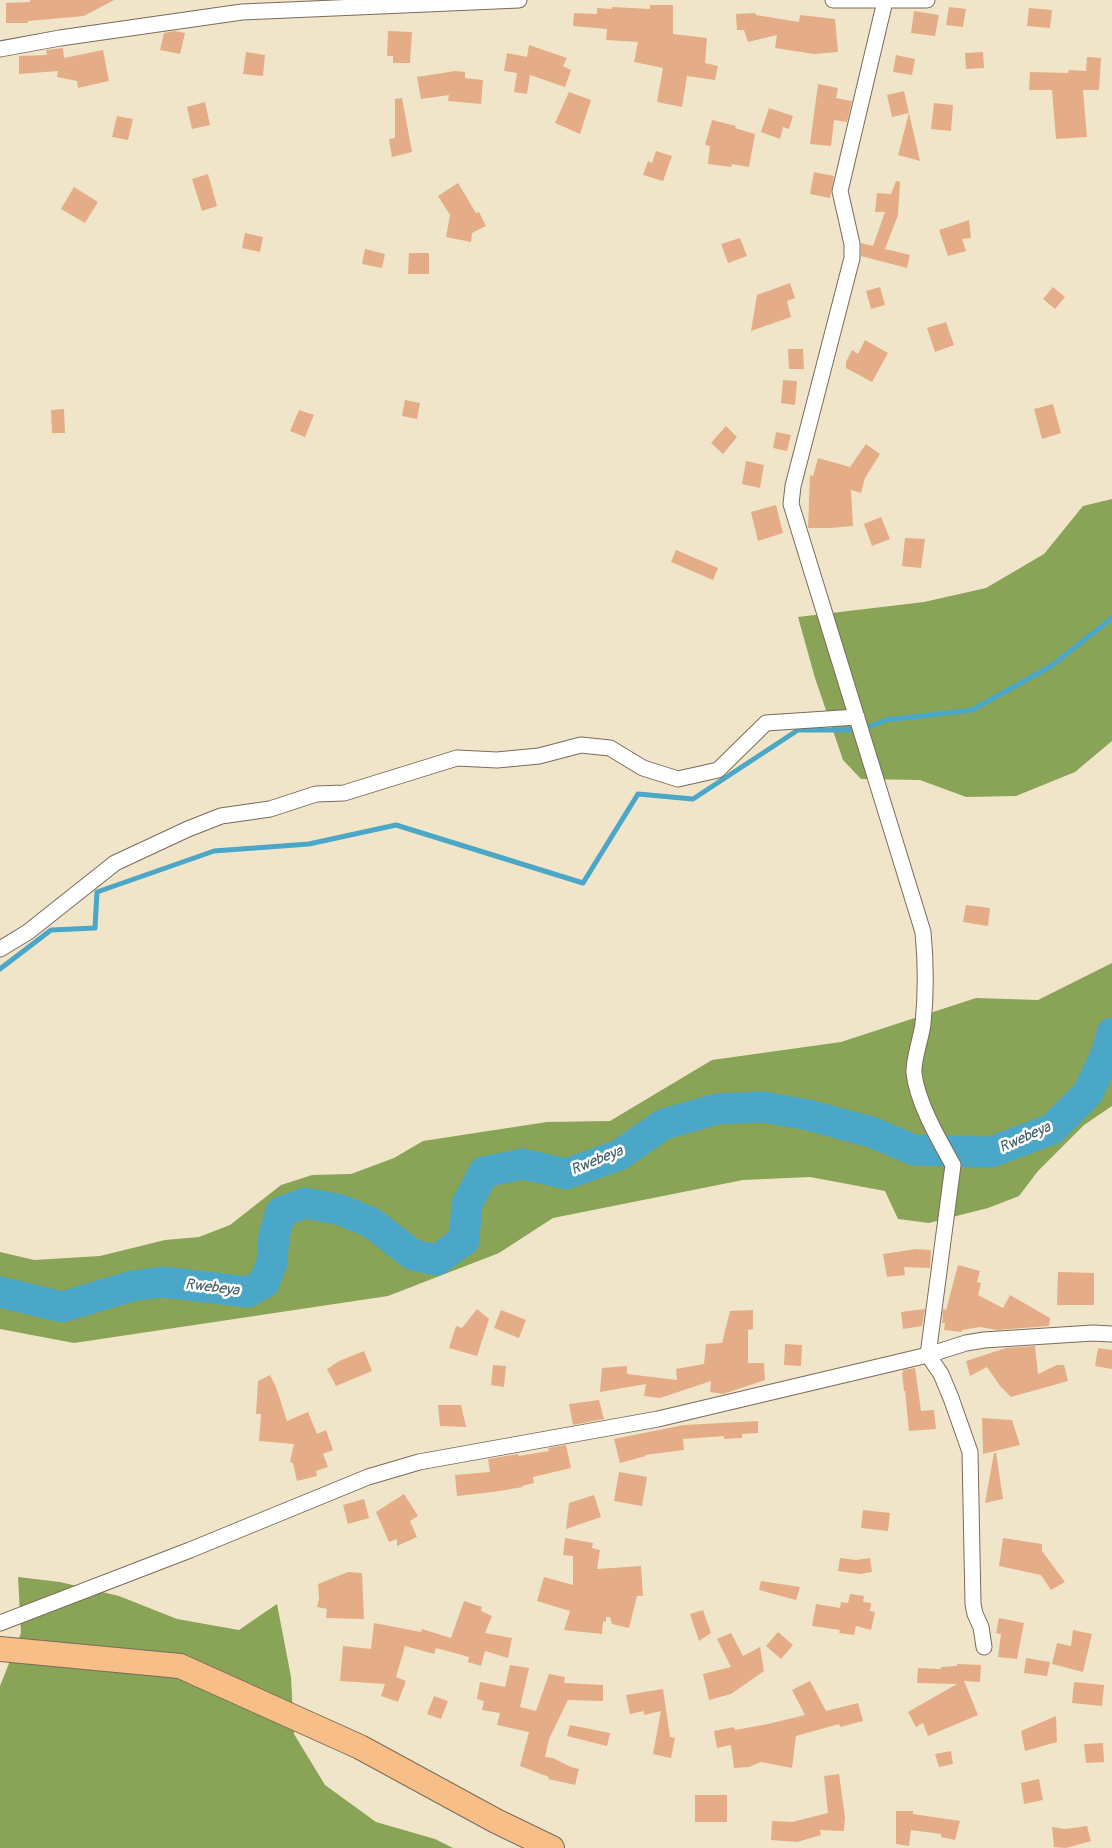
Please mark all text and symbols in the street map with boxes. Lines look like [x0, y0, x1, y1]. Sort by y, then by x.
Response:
water label: Rwebeya [997, 1119, 1053, 1157]
water label: Rwebeya [568, 1142, 626, 1180]
water label: Rwebeya [184, 1276, 240, 1300]

